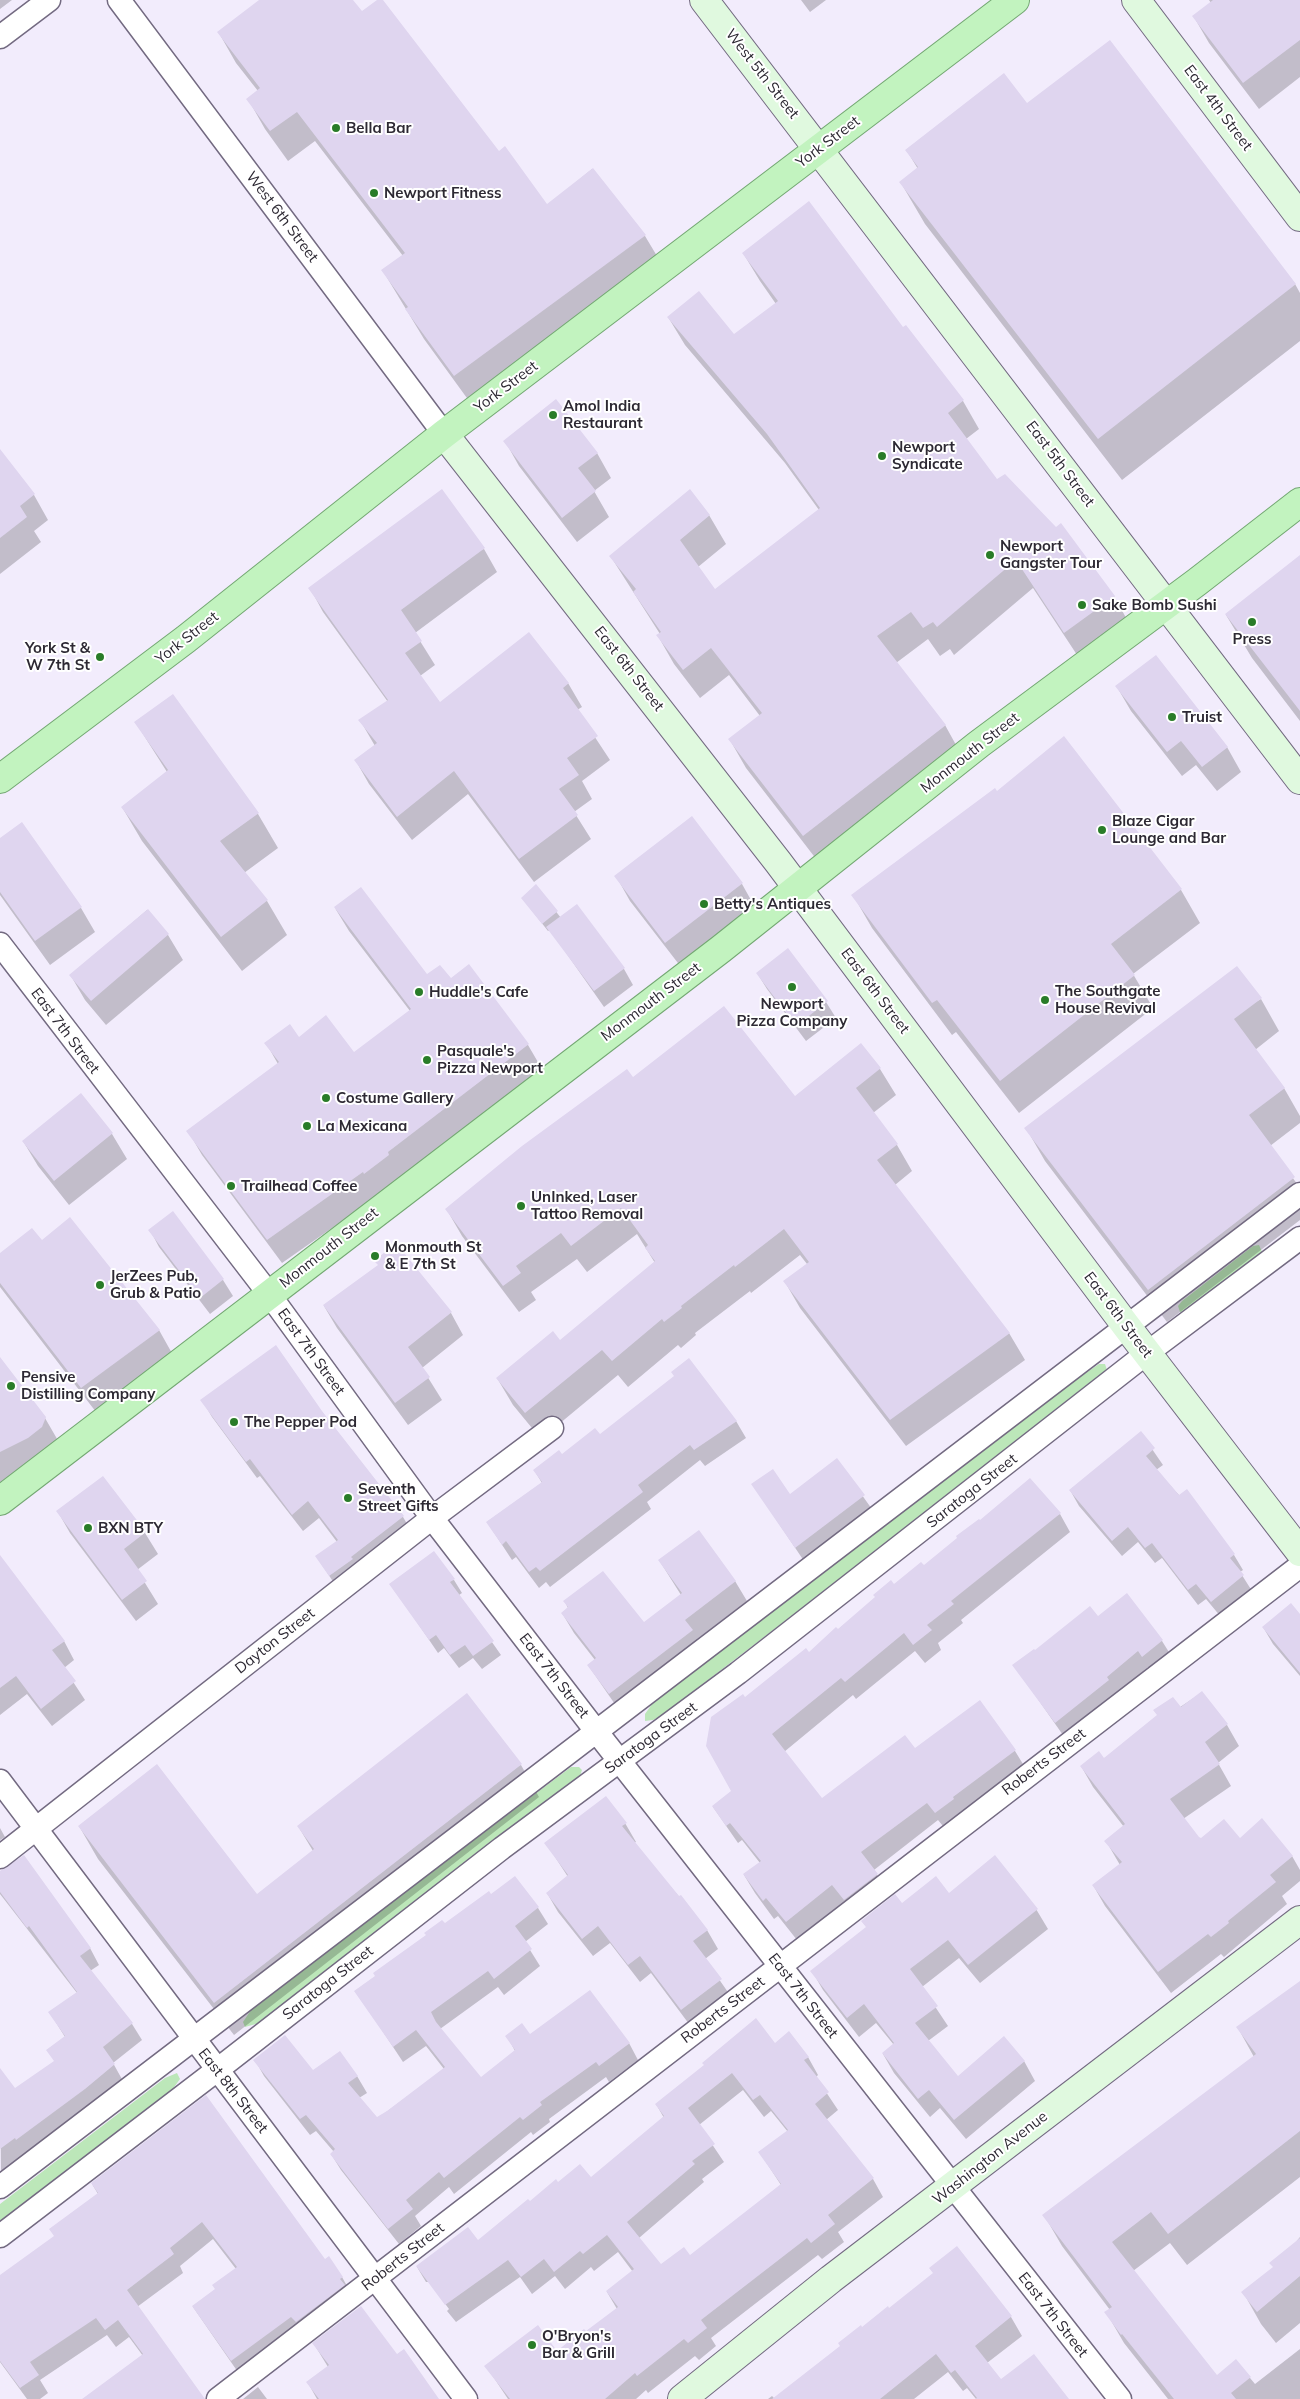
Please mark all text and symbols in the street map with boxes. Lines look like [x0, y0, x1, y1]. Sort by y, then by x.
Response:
street label: West 5th Street [721, 26, 803, 122]
street label: East 4th Street [1180, 62, 1256, 154]
street label: York Street [793, 112, 863, 172]
place label: Bella Bar [346, 119, 411, 137]
marker: Bella Bar [330, 122, 342, 134]
street label: West 6th Street [242, 168, 322, 266]
place label: Newport Fitness [384, 184, 501, 202]
marker: Newport Fitness [368, 187, 380, 199]
street label: York Street [471, 357, 541, 417]
place label: Amol India Restaurant [563, 397, 643, 432]
marker: Amol India Restaurant [547, 409, 559, 421]
street label: East 5th Street [1022, 418, 1098, 510]
place label: Newport Syndicate [892, 438, 963, 473]
marker: Newport Syndicate [876, 450, 888, 462]
place label: Newport Gangster Tour [1000, 537, 1102, 572]
marker: Newport Gangster Tour [984, 549, 996, 561]
place label: Sake Bomb Sushi [1092, 596, 1217, 614]
marker: Sake Bomb Sushi [1076, 599, 1088, 611]
street label: York Street [152, 608, 222, 668]
marker: Press [1246, 616, 1258, 628]
street label: East 6th Street [590, 623, 668, 715]
place label: Press [1233, 630, 1271, 648]
place label: York St & W 7th St [25, 639, 90, 674]
marker: York St & W 7th St [94, 651, 106, 663]
place label: Truist [1182, 708, 1222, 726]
street label: Monmouth Street [917, 709, 1023, 797]
marker: Truist [1166, 711, 1178, 723]
place label: Blaze Cigar Lounge and Bar [1112, 812, 1226, 847]
marker: Blaze Cigar Lounge and Bar [1096, 824, 1108, 836]
place label: Betty's Antiques [714, 895, 831, 913]
marker: Betty's Antiques [698, 898, 710, 910]
street label: East 6th Street [837, 945, 913, 1037]
street label: Monmouth Street [598, 959, 704, 1045]
marker: Newport Pizza Company [786, 981, 798, 993]
place label: The Southgate House Revival [1055, 982, 1160, 1017]
place label: Huddle's Cafe [429, 983, 528, 1001]
street label: East 7th Street [27, 985, 103, 1077]
marker: Huddle's Cafe [413, 986, 425, 998]
marker: The Southgate House Revival [1039, 994, 1051, 1006]
place label: Newport Pizza Company [737, 995, 847, 1030]
place label: Pasquale's Pizza Newport [437, 1042, 543, 1077]
marker: Pasquale's Pizza Newport [421, 1054, 433, 1066]
place label: Costume Gallery [336, 1089, 453, 1107]
marker: Costume Gallery [320, 1092, 332, 1104]
place label: La Mexicana [317, 1117, 407, 1135]
marker: La Mexicana [301, 1120, 313, 1132]
place label: Trailhead Coffee [241, 1177, 358, 1195]
marker: Trailhead Coffee [225, 1180, 237, 1192]
place label: UnInked, Laser Tattoo Removal [531, 1188, 643, 1223]
marker: UnInked, Laser Tattoo Removal [515, 1200, 527, 1212]
street label: Monmouth Street [276, 1204, 382, 1292]
place label: Monmouth St & E 7th St [385, 1238, 481, 1273]
marker: Monmouth St & E 7th St [369, 1250, 381, 1262]
place label: JerZees Pub, Grub & Patio [110, 1267, 201, 1302]
street label: East 6th Street [1080, 1269, 1156, 1361]
marker: JerZees Pub, Grub & Patio [94, 1279, 106, 1291]
street label: East 7th Street [274, 1305, 348, 1399]
place label: Pensive Distilling Company [21, 1368, 155, 1403]
marker: Pensive Distilling Company [5, 1380, 17, 1392]
place label: The Pepper Pod [244, 1413, 357, 1431]
marker: The Pepper Pod [228, 1416, 240, 1428]
street label: Saratoga Street [923, 1450, 1021, 1532]
place label: Seventh Street Gifts [358, 1480, 439, 1515]
marker: Seventh Street Gifts [342, 1492, 354, 1504]
place label: BXN BTY [98, 1519, 163, 1537]
marker: BXN BTY [82, 1522, 94, 1534]
street label: Dayton Street [232, 1604, 318, 1678]
street label: East 7th Street [515, 1630, 593, 1722]
street label: Saratoga Street [601, 1698, 701, 1778]
street label: Roberts Street [999, 1725, 1089, 1799]
street label: Saratoga Street [279, 1942, 377, 2024]
street label: East 7th Street [764, 1950, 842, 2042]
street label: Roberts Street [678, 1973, 768, 2047]
street label: East 8th Street [194, 2045, 272, 2137]
street label: Washington Avenue [929, 2107, 1051, 2209]
street label: Roberts Street [358, 2219, 448, 2295]
street label: East 7th Street [1014, 2269, 1092, 2361]
place label: O'Bryon's Bar & Grill [542, 2327, 615, 2362]
marker: O'Bryon's Bar & Grill [526, 2339, 538, 2351]

